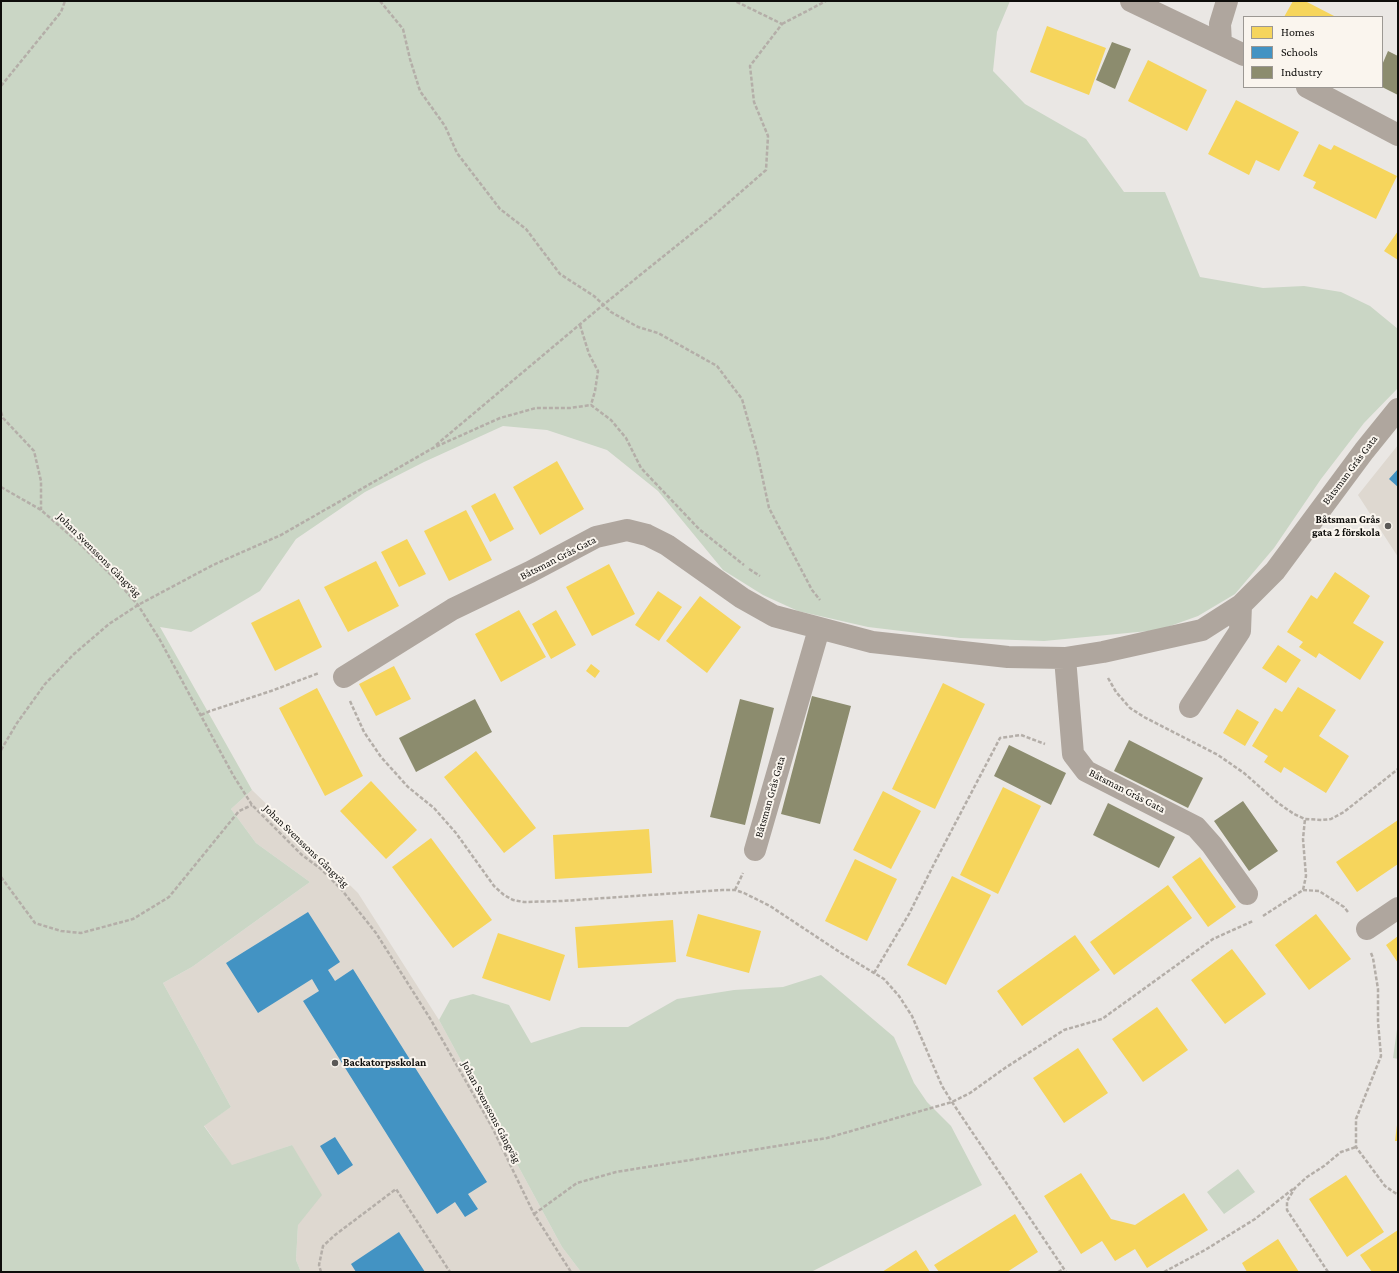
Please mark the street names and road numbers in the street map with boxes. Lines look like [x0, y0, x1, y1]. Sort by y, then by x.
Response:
street label: Båtsman Grås Gata [1320, 433, 1380, 507]
street label: Johan Svenssons Gångväg [54, 510, 144, 600]
street label: Båtsman Grås Gata [518, 533, 598, 583]
street label: Båtsman Grås Gata [752, 755, 788, 839]
street label: Båtsman Grås Gata [1087, 766, 1167, 816]
street label: Johan Svenssons Gångväg [261, 802, 351, 890]
street label: Johan Svenssons Gångväg [459, 1059, 523, 1165]

